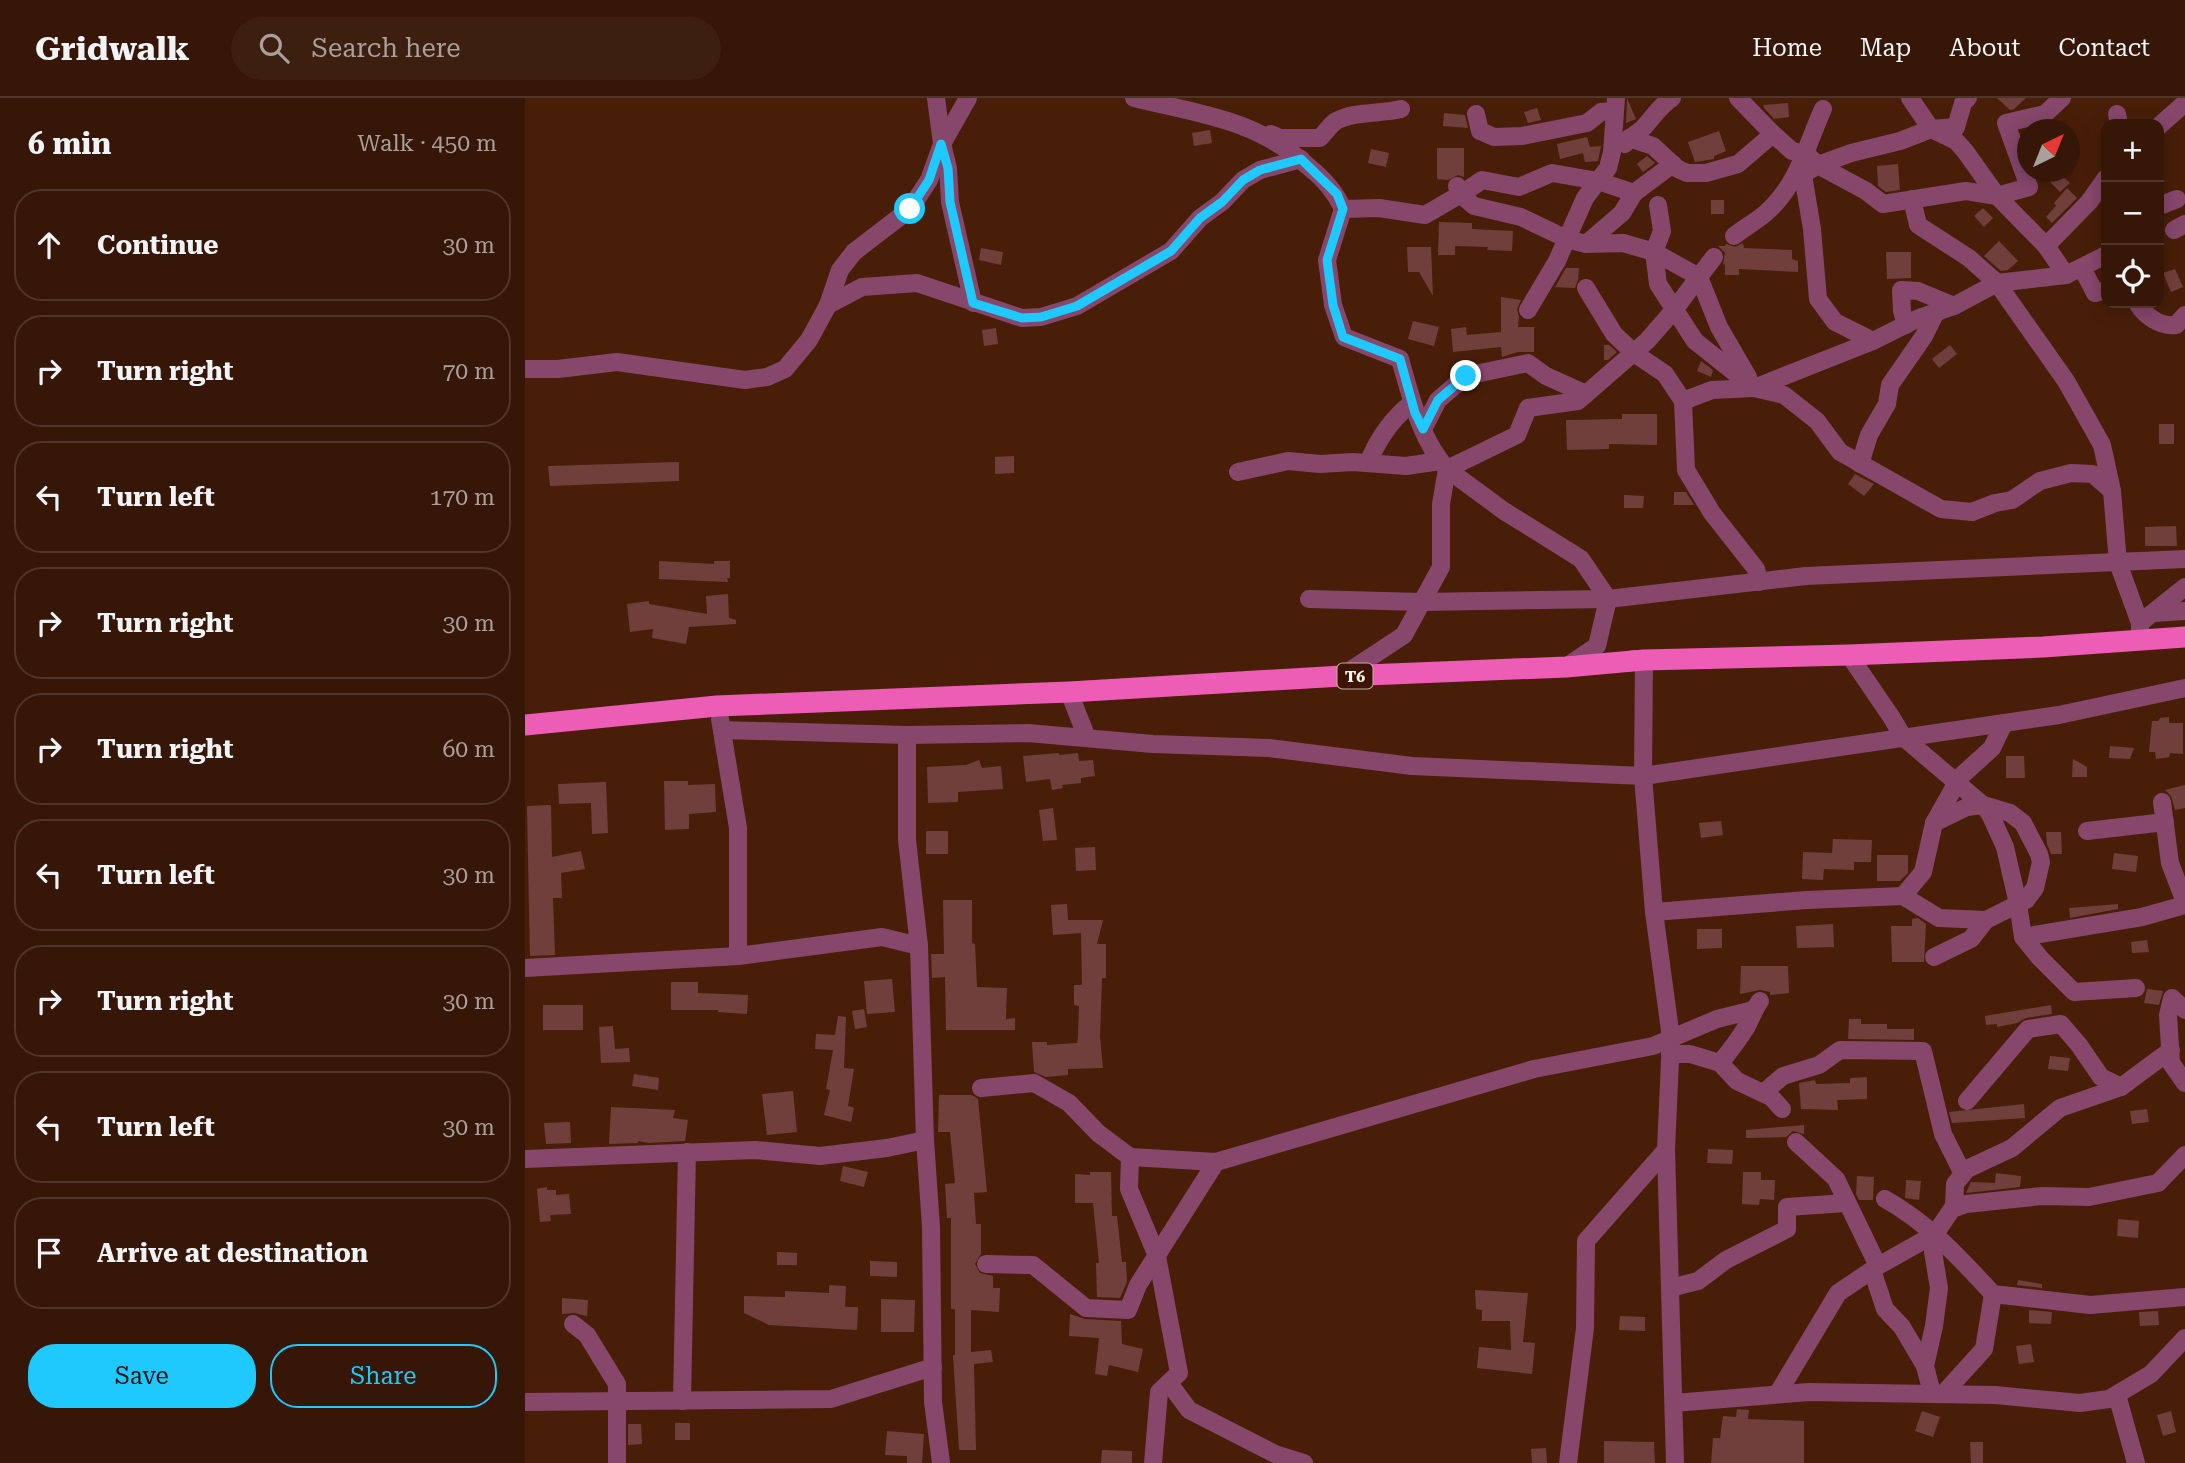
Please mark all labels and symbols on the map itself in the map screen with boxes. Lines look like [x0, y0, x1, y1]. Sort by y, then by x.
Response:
north arrow [2017, 119, 2080, 182]
route start [894, 193, 925, 224]
route end [1450, 360, 1481, 391]
road number: T6 [1337, 664, 1373, 688]

